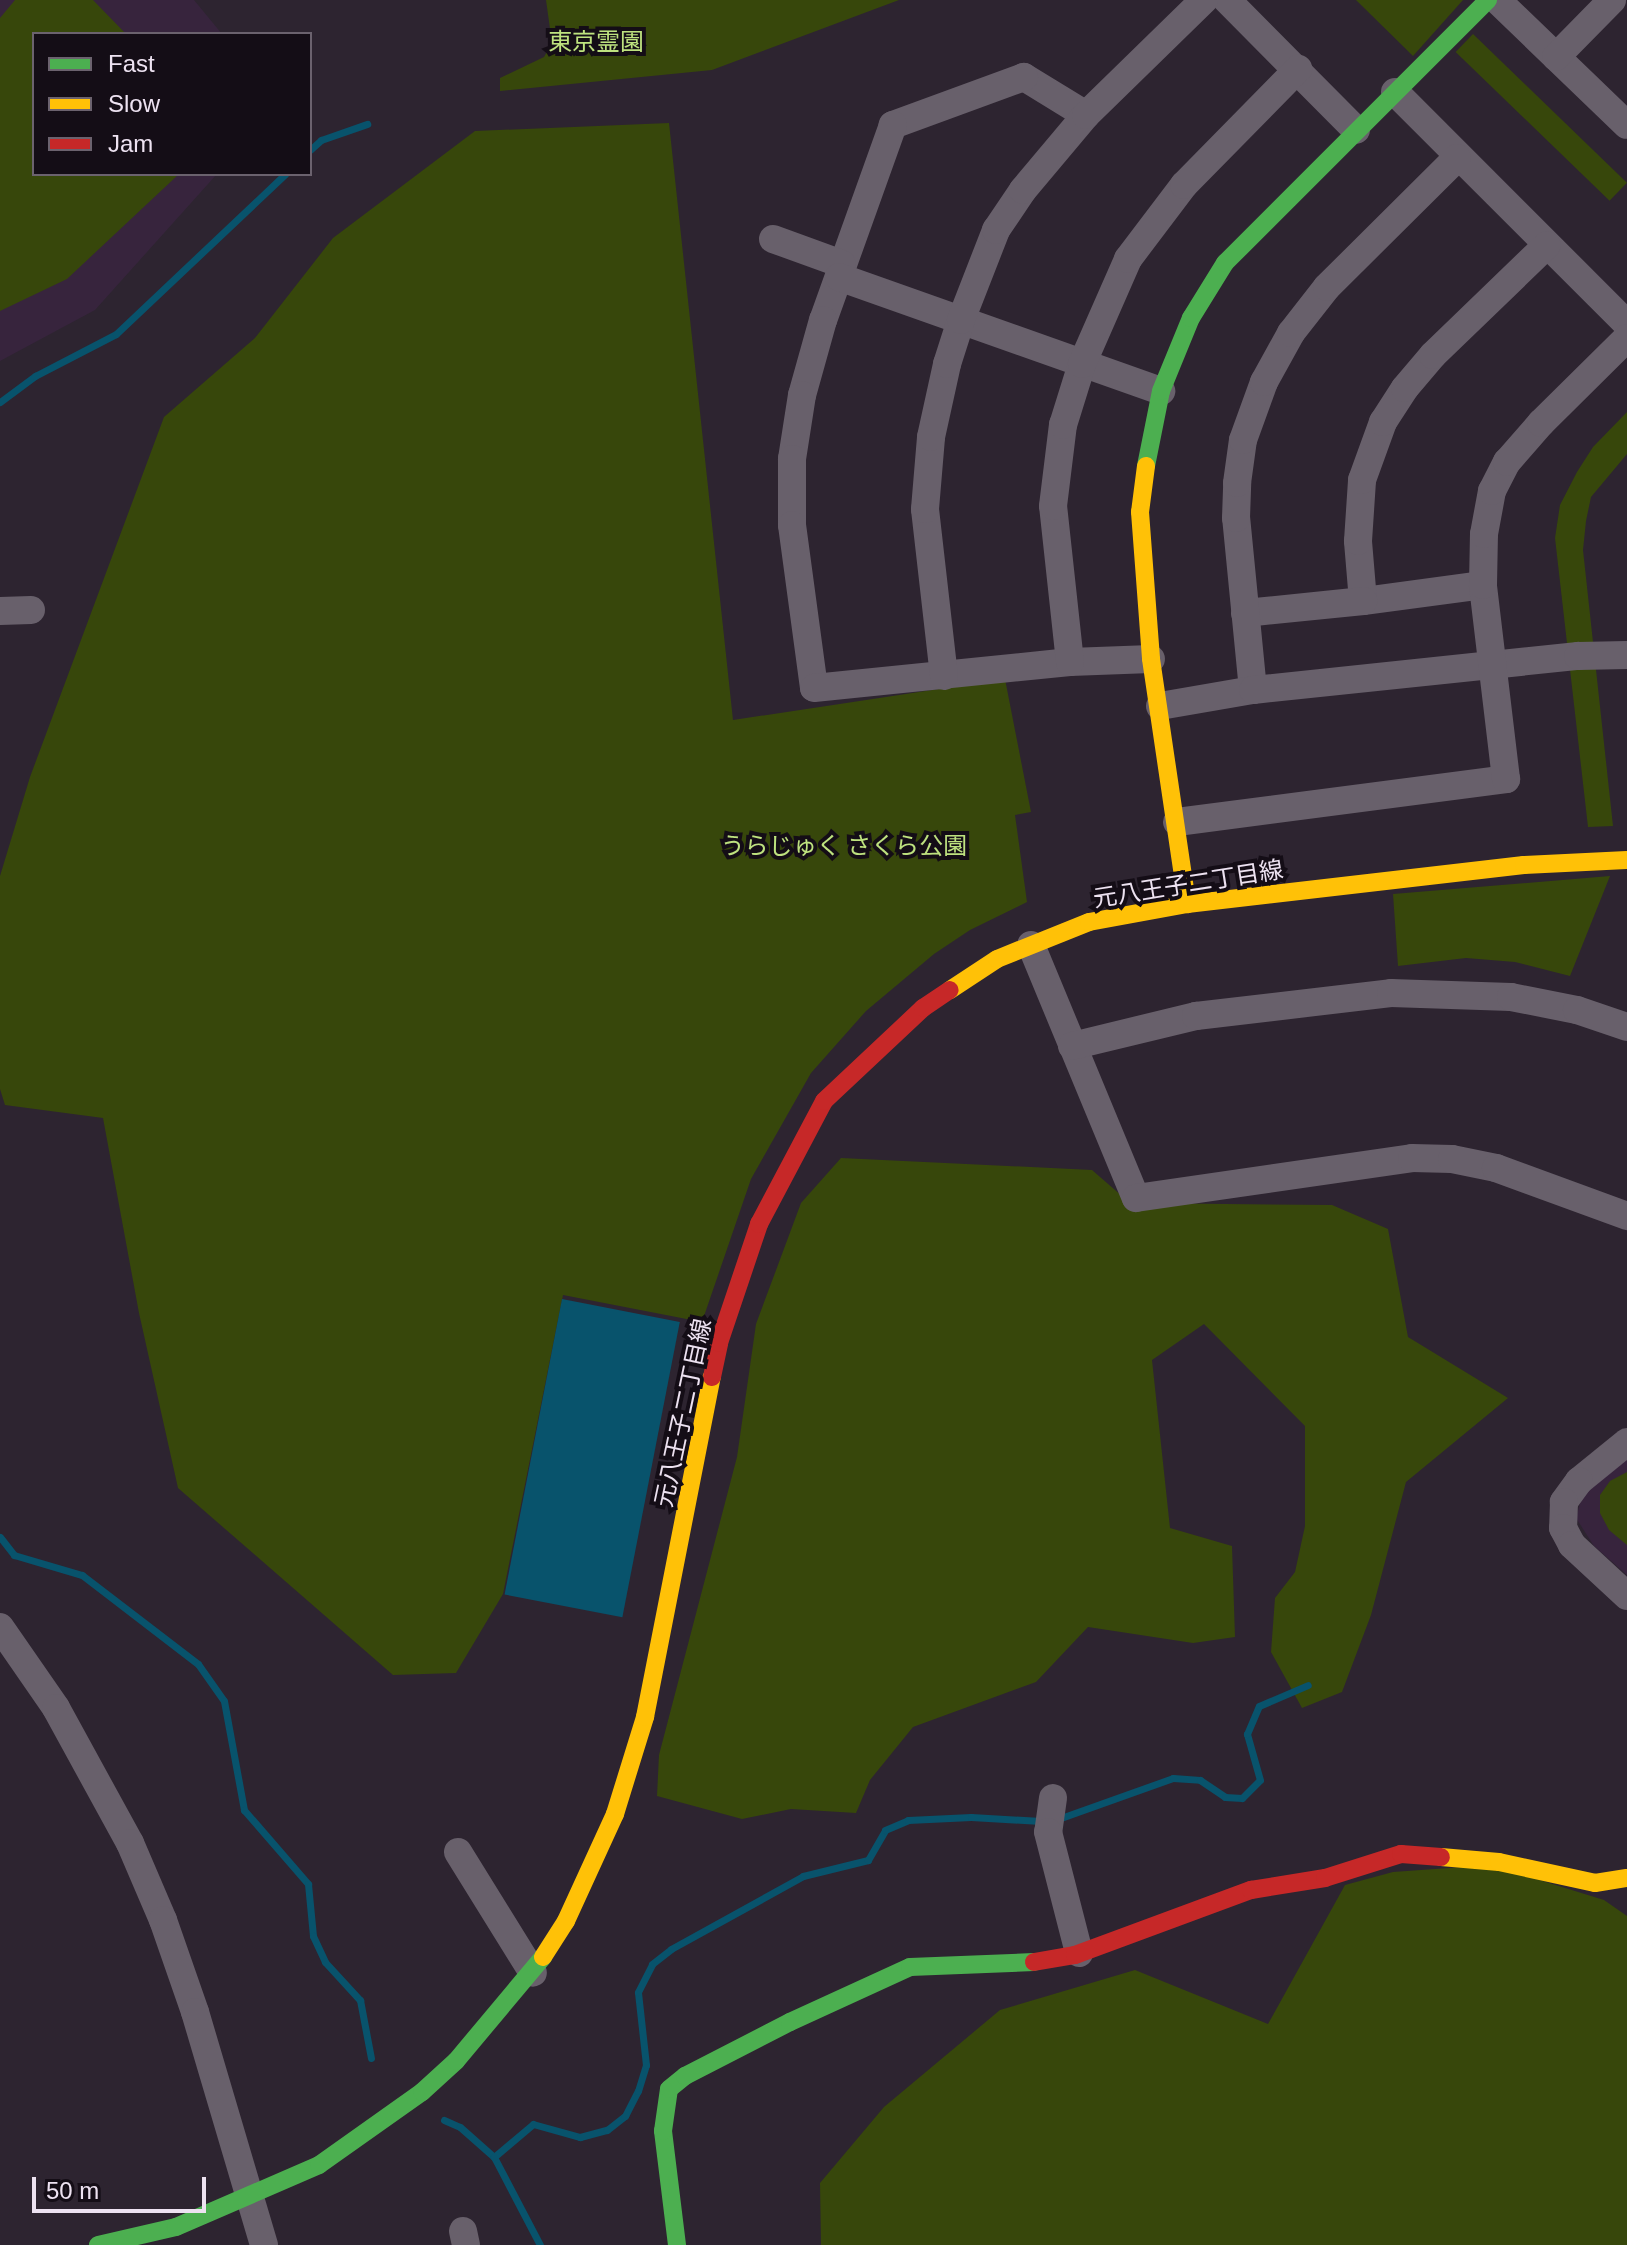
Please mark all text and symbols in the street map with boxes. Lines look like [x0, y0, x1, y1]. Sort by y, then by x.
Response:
park label: 東京霊園 [548, 28, 644, 56]
legend [32, 32, 312, 176]
text: Fast [108, 50, 155, 77]
text: Slow [108, 90, 160, 117]
text: Jam [108, 130, 153, 157]
park label: うらじゅく さくら公園 [721, 832, 967, 860]
street label: 元八王子二丁目線 [1091, 855, 1285, 913]
street label: 元八王子二丁目線 [649, 1316, 717, 1510]
scale bar [36, 2161, 210, 2211]
text: 50 m [46, 2177, 99, 2204]

